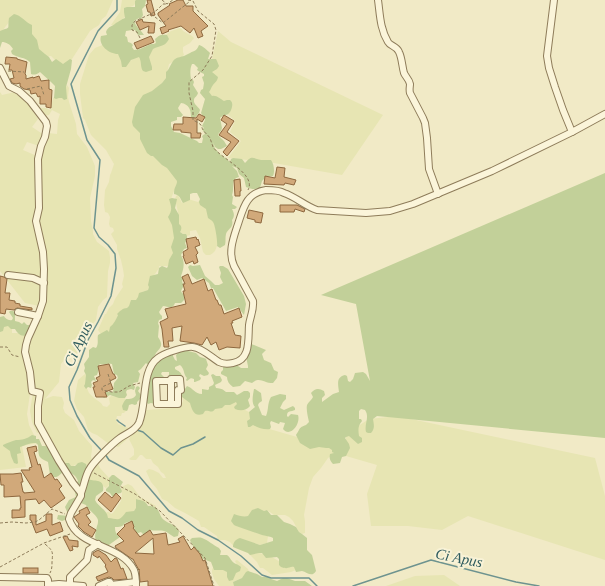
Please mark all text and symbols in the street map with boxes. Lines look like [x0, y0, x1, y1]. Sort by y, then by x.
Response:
water label: Ci Apus [61, 319, 95, 369]
water label: Ci Apus [434, 546, 484, 570]

